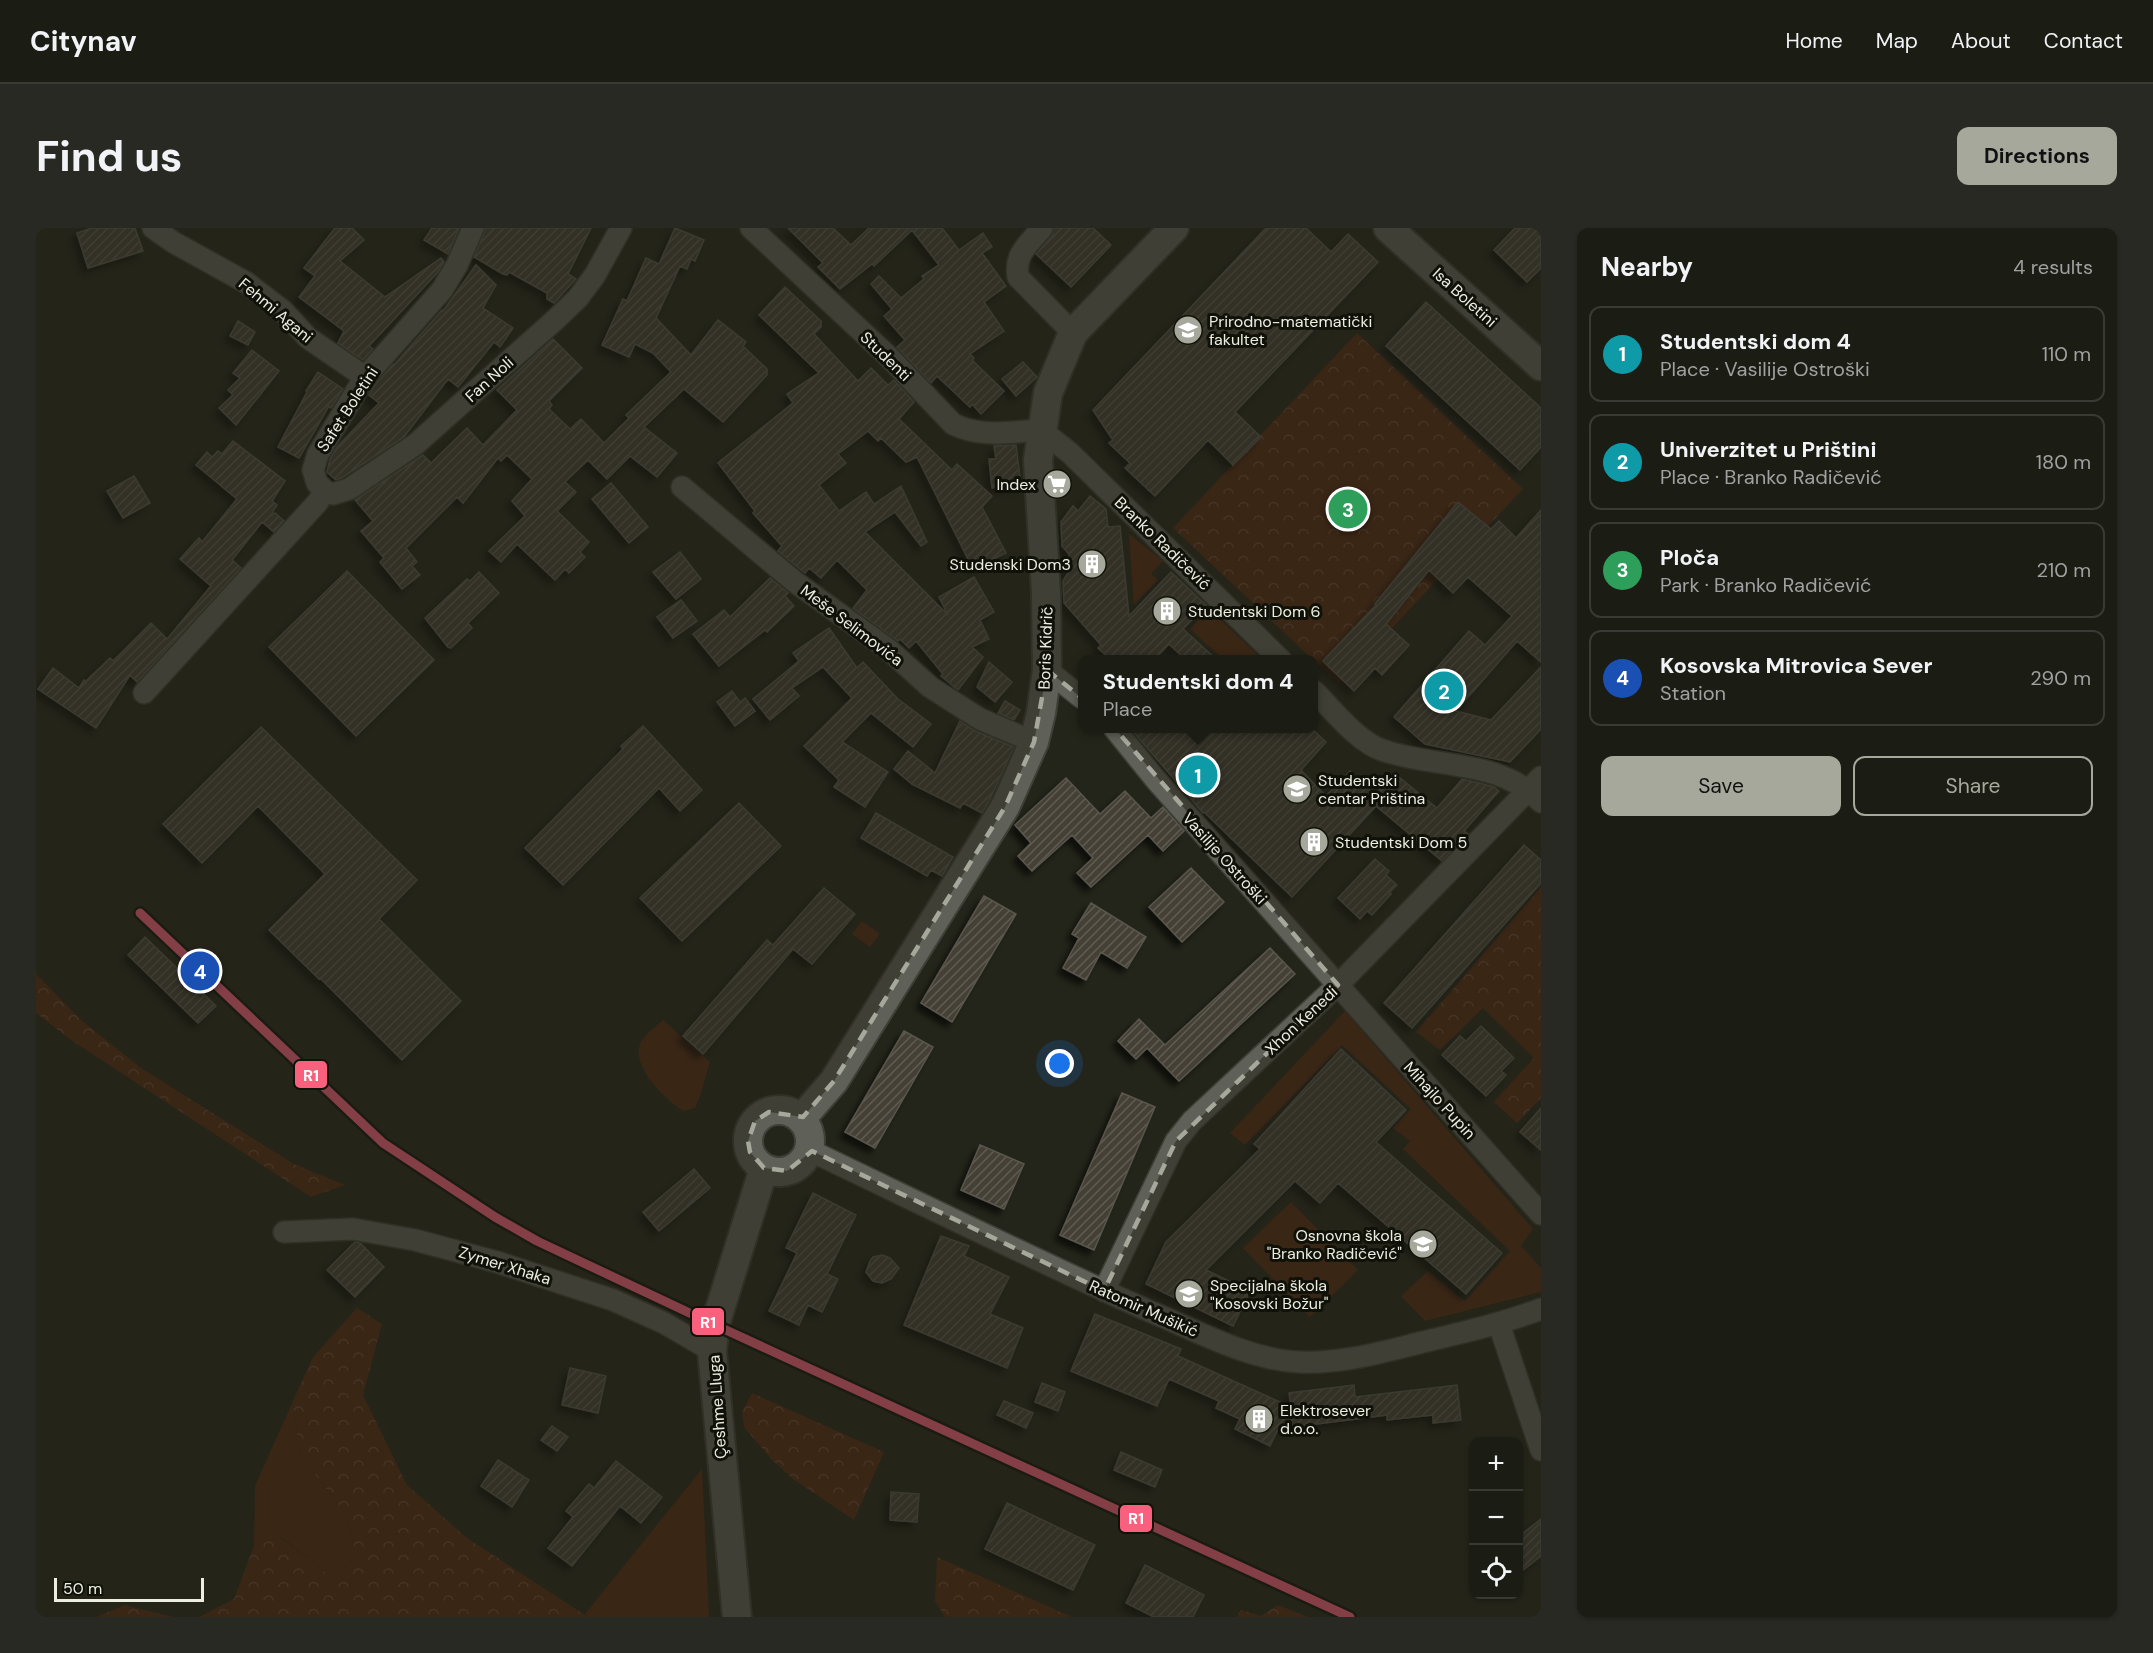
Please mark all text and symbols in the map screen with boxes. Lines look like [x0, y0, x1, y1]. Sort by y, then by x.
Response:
text: Citynav [30, 23, 136, 60]
text: Home [1785, 27, 1843, 55]
text: Map [1876, 27, 1918, 55]
text: About [1951, 27, 2011, 55]
text: Contact [2044, 27, 2123, 55]
button: Directions [1957, 127, 2117, 185]
text: Find us [36, 129, 182, 184]
text: Nearby [1601, 250, 1693, 284]
text: 4 results [2013, 254, 2093, 280]
street label: Isa Boletini [1428, 263, 1501, 332]
street label: Fehmi Agani [234, 273, 317, 347]
place label: Prirodno-matematički fakultet [1209, 311, 1372, 350]
school or university icon: Prirodno-matematički fakultet [1172, 314, 1204, 346]
street label: Studenti [856, 327, 916, 386]
text: Studentski dom 4 [1660, 327, 1851, 356]
text: 1 [1619, 341, 1626, 367]
text: 110 m [2042, 341, 2091, 367]
street label: Fan Noli [461, 352, 518, 407]
text: Place · Vasilije Ostroški [1660, 356, 1870, 382]
street label: Safet Boletini [312, 363, 383, 456]
text: Univerzitet u Prištini [1660, 435, 1876, 464]
text: 2 [1617, 449, 1628, 475]
text: 180 m [2036, 449, 2091, 475]
text: Place · Branko Radičević [1660, 464, 1882, 490]
supermarket icon: Index [1041, 468, 1073, 500]
place label: Index [996, 474, 1036, 495]
pin: 3 [1328, 486, 1368, 532]
street label: Branko Radičević [1110, 492, 1215, 595]
text: Ploča [1660, 543, 1719, 572]
building icon: Studenski Dom3 [1076, 548, 1108, 580]
place label: Studenski Dom3 [950, 554, 1071, 575]
text: 3 [1616, 557, 1629, 583]
text: 210 m [2036, 557, 2091, 583]
text: Park · Branko Radičević [1660, 572, 1871, 598]
street label: Meše Selimovića [796, 580, 907, 671]
building icon: Studentski Dom 6 [1151, 595, 1183, 627]
place label: Studentski Dom 6 [1188, 601, 1321, 622]
street label: Boris Kidrič [1034, 606, 1057, 690]
text: Kosovska Mitrovica Sever [1660, 651, 1932, 680]
popup [1078, 655, 1318, 733]
text: 4 [1616, 665, 1629, 691]
text: 290 m [2030, 665, 2091, 691]
text: Studentski dom 4 [1103, 667, 1293, 696]
pin: 2 [1424, 668, 1464, 714]
text: Station [1660, 680, 1726, 706]
text: Place [1103, 696, 1152, 722]
pin: 1 [1178, 752, 1218, 798]
button: Save [1601, 756, 1841, 816]
button: Share [1853, 756, 2093, 816]
place label: Studentski centar Priština [1318, 770, 1425, 809]
school or university icon: Studentski centar Priština [1281, 773, 1313, 805]
street label: Vasilije Ostroški [1178, 808, 1271, 909]
building icon: Studentski Dom 5 [1298, 826, 1330, 858]
place label: Studentski Dom 5 [1335, 832, 1467, 853]
pin: 4 [180, 948, 220, 994]
street label: Xhon Kenedi [1261, 981, 1342, 1059]
your location [1045, 1049, 1074, 1078]
street label: Mihajlo Pupin [1399, 1057, 1480, 1144]
line badge: R1 [294, 1060, 328, 1089]
text: R1 [303, 1065, 319, 1086]
place label: Osnovna škola "Branko Radičević" [1267, 1225, 1402, 1264]
school or university icon: Osnovna škola "Branko Radičević" [1407, 1228, 1439, 1260]
street label: Zymer Xhaka [456, 1241, 554, 1289]
street label: Ratomir Mušikić [1086, 1275, 1202, 1342]
place label: Specijalna škola "Kosovski Božur" [1210, 1275, 1329, 1314]
school or university icon: Specijalna škola "Kosovski Božur" [1173, 1278, 1205, 1310]
line badge: R1 [691, 1307, 725, 1336]
text: R1 [700, 1312, 716, 1333]
street label: Çeshme Lluga [703, 1354, 732, 1460]
place label: Elektrosever d.o.o. [1280, 1400, 1371, 1439]
building icon: Elektrosever d.o.o. [1243, 1403, 1275, 1435]
map controls [1469, 1437, 1523, 1599]
button: + [1469, 1437, 1523, 1491]
button: − [1469, 1491, 1523, 1545]
line badge: R1 [1119, 1504, 1153, 1533]
text: R1 [1128, 1508, 1144, 1529]
button: locate [1469, 1545, 1523, 1599]
scale bar [54, 1575, 204, 1602]
text: 50 m [63, 1578, 102, 1599]

